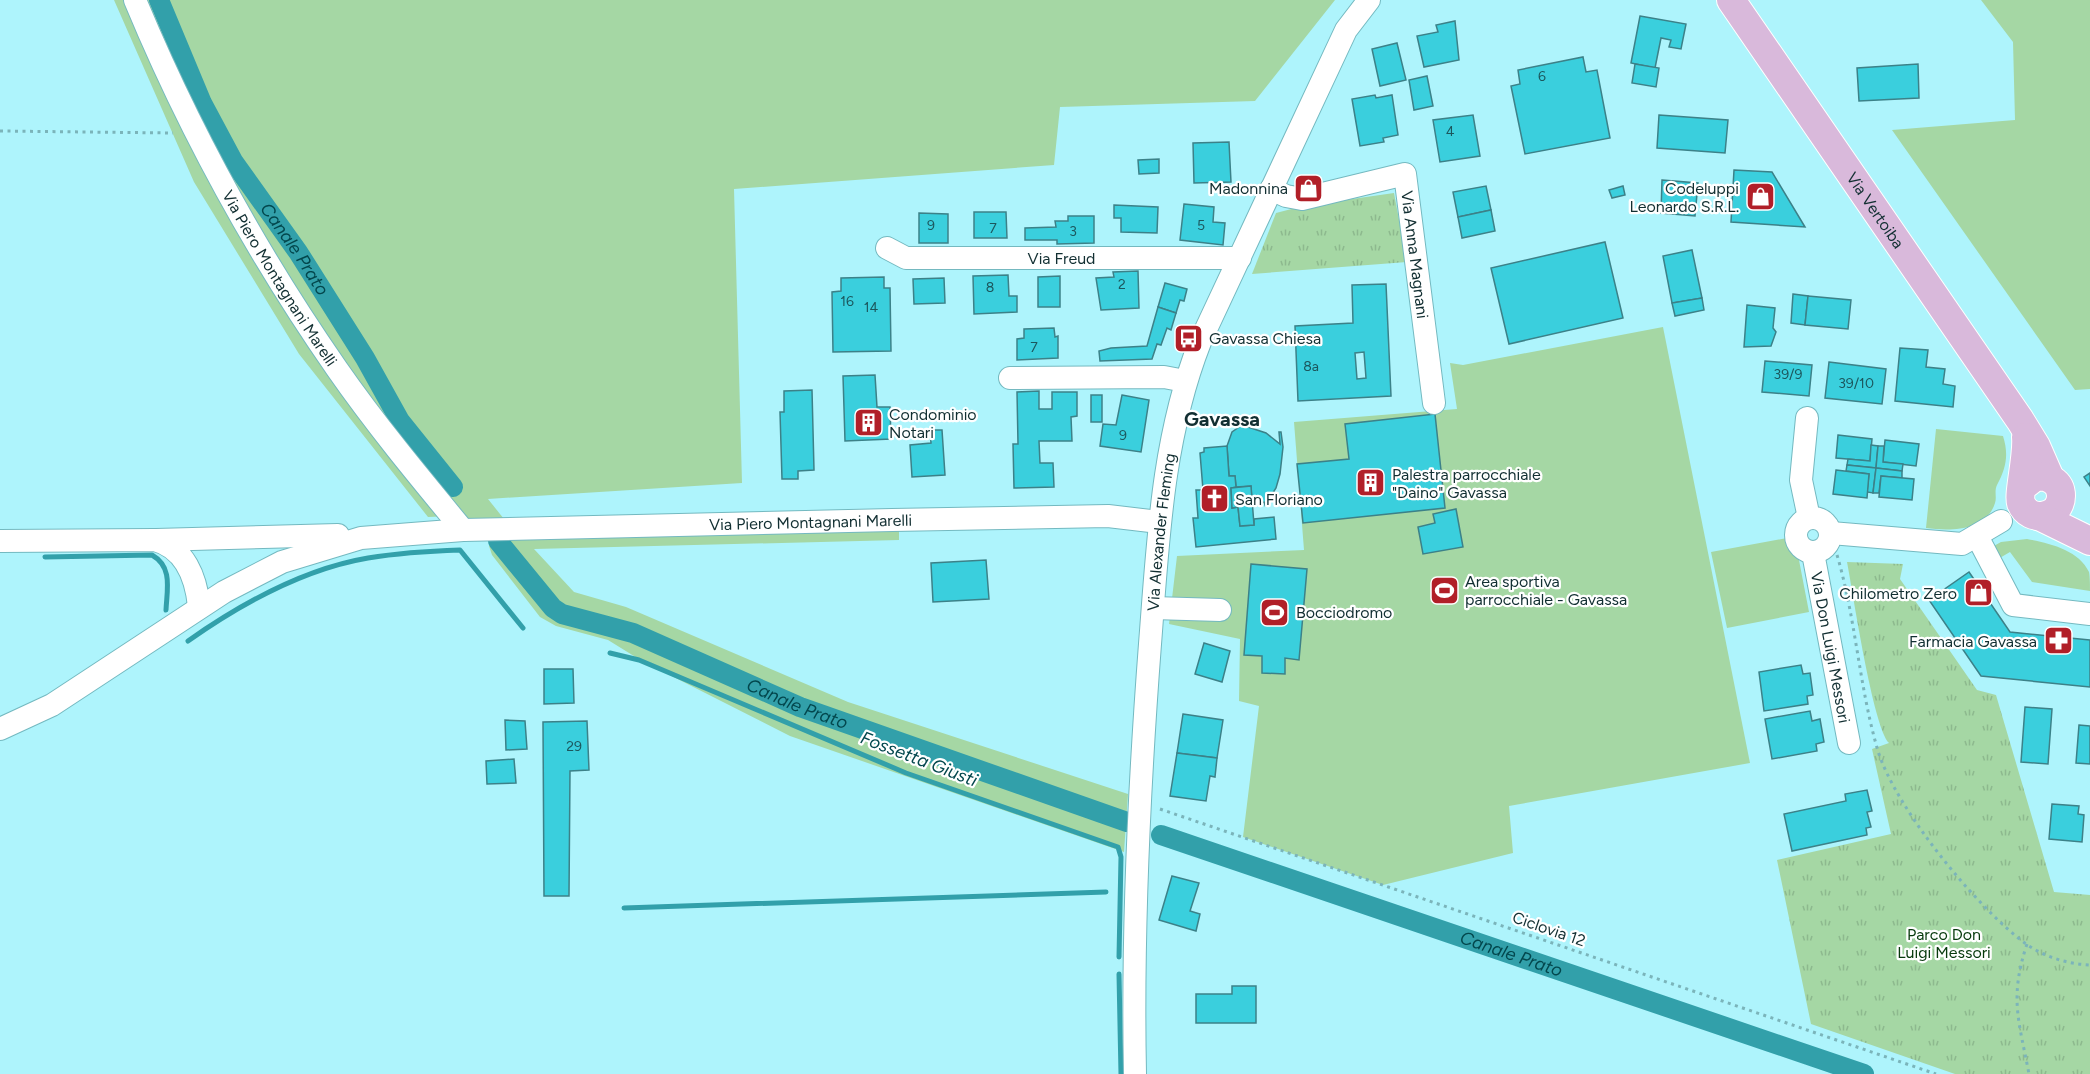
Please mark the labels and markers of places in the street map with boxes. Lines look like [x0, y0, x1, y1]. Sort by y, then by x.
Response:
shop icon: Madonnina [1293, 172, 1325, 204]
place label: Madonnina [1209, 179, 1288, 198]
place label: Codeluppi Leonardo S.R.L. [1629, 179, 1739, 216]
shop icon: Codeluppi Leonardo S.R.L. [1744, 181, 1776, 213]
bus stop icon: Gavassa Chiesa [1172, 322, 1204, 354]
place label: Gavassa Chiesa [1209, 329, 1321, 348]
place label: Condominio Notari [889, 405, 977, 442]
building icon: Condominio Notari [852, 407, 884, 439]
place label: Palestra parrocchiale "Daino" Gavassa [1392, 465, 1541, 502]
building icon: Palestra parrocchiale "Daino" Gavassa [1355, 467, 1387, 499]
church icon: San Floriano [1198, 483, 1230, 515]
place label: San Floriano [1235, 490, 1323, 509]
place label: Area sportiva parrocchiale - Gavassa [1465, 572, 1627, 609]
sports icon: Area sportiva parrocchiale - Gavassa [1428, 574, 1460, 606]
shop icon: Chilometro Zero [1962, 577, 1994, 609]
place label: Chilometro Zero [1839, 584, 1957, 603]
sports icon: Bocciodromo [1259, 596, 1291, 628]
place label: Bocciodromo [1296, 603, 1392, 622]
pharmacy icon: Farmacia Gavassa [2042, 625, 2074, 657]
place label: Farmacia Gavassa [1909, 632, 2037, 651]

